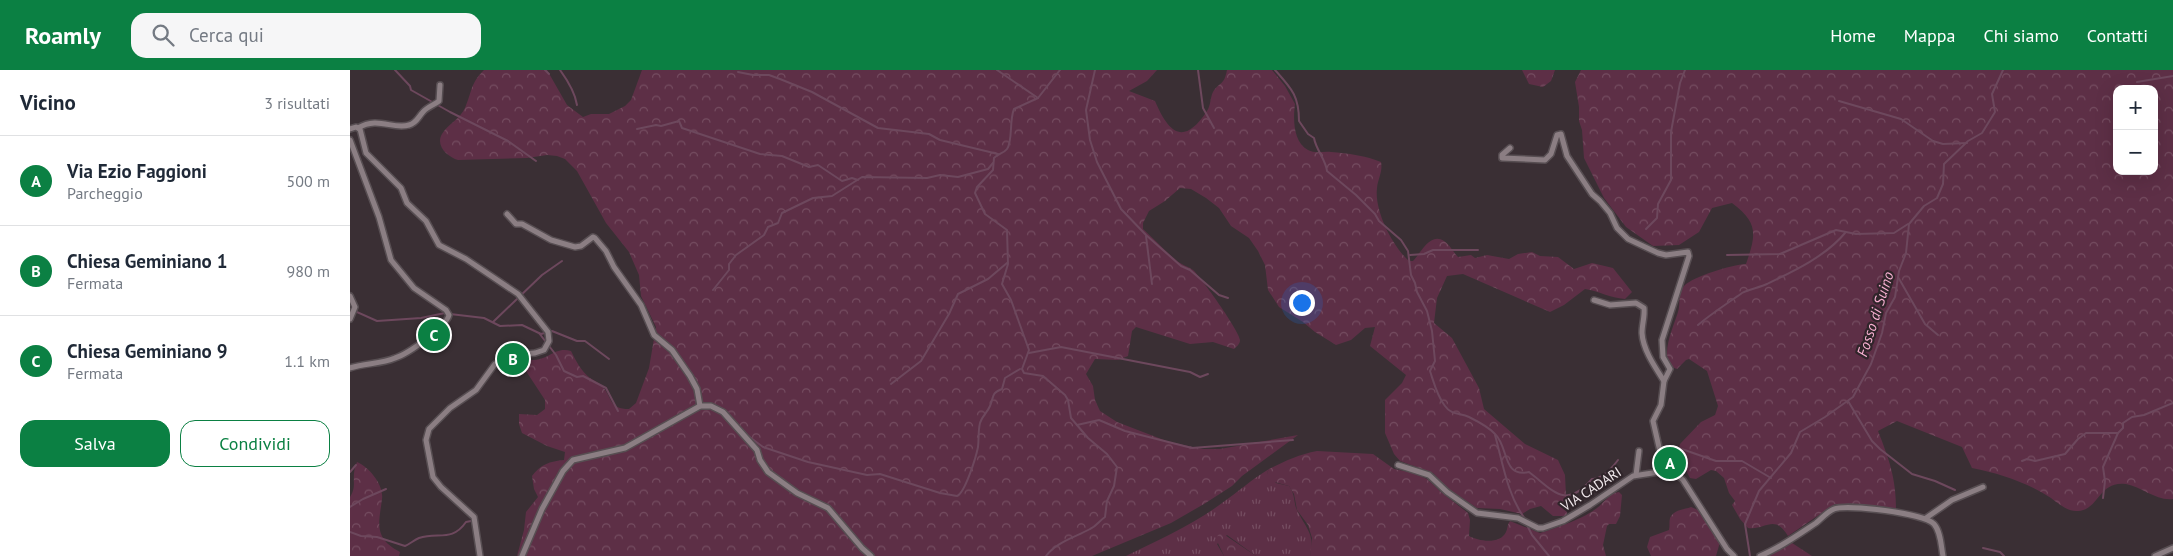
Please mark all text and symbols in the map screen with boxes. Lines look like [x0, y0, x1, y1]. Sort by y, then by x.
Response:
search box [131, 13, 481, 58]
text: Roamly [25, 20, 101, 51]
icon: search [149, 21, 177, 49]
text: Cerca qui [189, 23, 264, 47]
text: Home [1830, 24, 1876, 47]
text: Mappa [1904, 24, 1955, 47]
text: Chi siamo [1983, 24, 2059, 47]
text: Contatti [2087, 24, 2148, 47]
map controls [2113, 85, 2158, 175]
button: + [2113, 85, 2158, 130]
text: Vicino [20, 89, 76, 116]
text: 3 risultati [264, 93, 330, 113]
button: − [2113, 130, 2158, 175]
text: Via Ezio Faggioni [67, 159, 207, 183]
text: A [31, 171, 41, 191]
text: 500 m [287, 171, 330, 191]
text: Parcheggio [67, 183, 143, 203]
text: Chiesa Geminiano 1 [67, 249, 227, 273]
text: B [31, 261, 41, 281]
text: 980 m [287, 261, 330, 281]
water label: Fosso di Suino [1852, 269, 1898, 359]
text: Fermata [67, 273, 123, 293]
your location [1289, 290, 1315, 316]
pin: C [418, 316, 450, 354]
text: Chiesa Geminiano 9 [67, 339, 227, 363]
pin: B [497, 340, 529, 378]
text: C [32, 351, 40, 371]
text: 1.1 km [284, 351, 330, 371]
text: Fermata [67, 363, 123, 383]
button: Salva [20, 420, 170, 467]
button: Condividi [180, 420, 330, 467]
pin: A [1654, 444, 1686, 482]
street label: VIA CADARI [1557, 463, 1625, 516]

